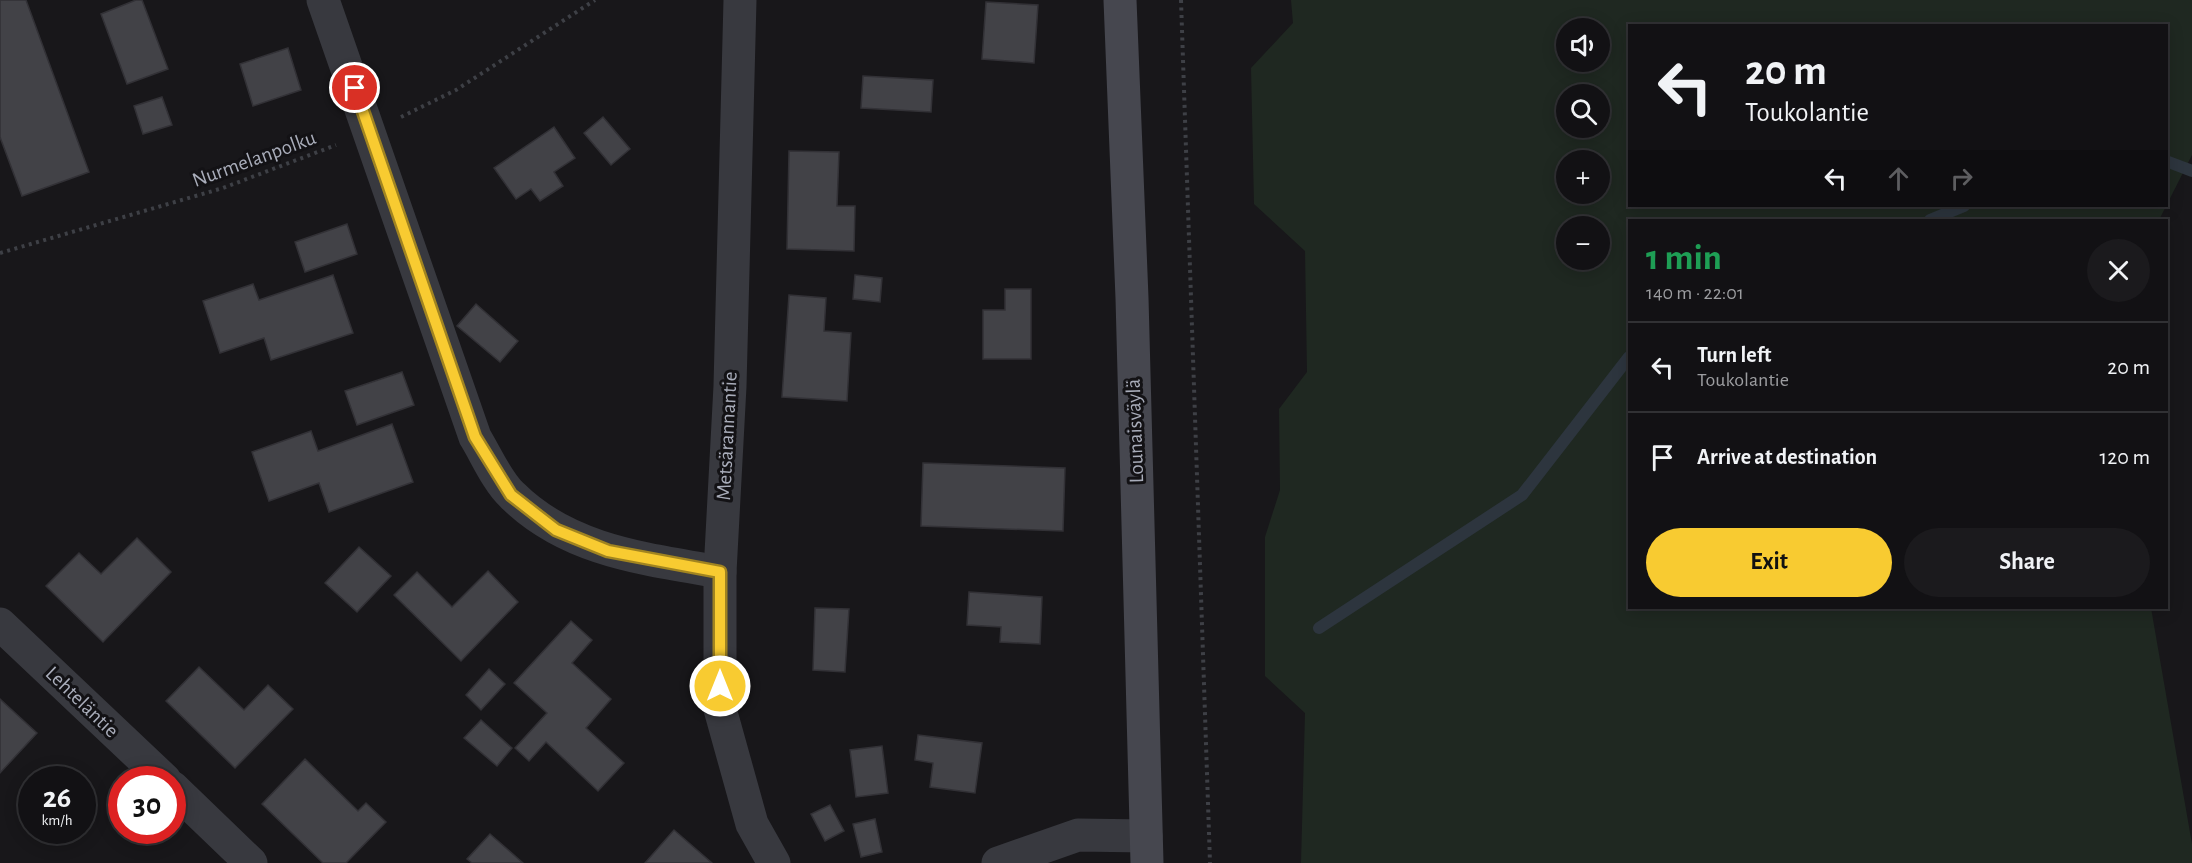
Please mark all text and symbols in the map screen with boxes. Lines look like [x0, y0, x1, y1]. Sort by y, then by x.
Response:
map controls [1556, 18, 1610, 270]
button: sound [1556, 18, 1610, 72]
icon: left [1646, 48, 1724, 126]
text: 20 m [1745, 50, 1827, 92]
pin [329, 62, 380, 113]
icon: arrive [338, 71, 371, 104]
button: search [1556, 84, 1610, 138]
text: Toukolantie [1745, 99, 1869, 126]
street label: Nurmelanpolku [189, 127, 319, 191]
button: + [1556, 150, 1610, 204]
icon: left [1819, 162, 1852, 195]
icon: ahead [1882, 162, 1915, 195]
icon: right [1945, 162, 1978, 195]
button: − [1556, 216, 1610, 270]
button: close [2087, 239, 2150, 302]
text: 1 min [1646, 240, 1722, 276]
text: 140 m · 22:01 [1646, 283, 1744, 303]
text: Turn left [1697, 344, 1771, 366]
icon: left [1646, 351, 1679, 384]
text: 20 m [2107, 356, 2150, 378]
text: Toukolantie [1697, 370, 1789, 390]
street label: Metsärannantie [713, 371, 741, 501]
street label: Lounaisväylä [1123, 378, 1147, 484]
icon: arrive [1646, 441, 1679, 474]
text: Arrive at destination [1697, 446, 1877, 468]
text: 120 m [2100, 446, 2150, 468]
button: Exit [1646, 528, 1892, 597]
button: Share [1904, 528, 2150, 597]
position arrow [688, 654, 752, 718]
street label: Lehteläntie [42, 662, 122, 742]
speed limit sign: 30 [108, 766, 186, 844]
text: 26 [43, 783, 71, 813]
text: km/h [42, 813, 72, 828]

